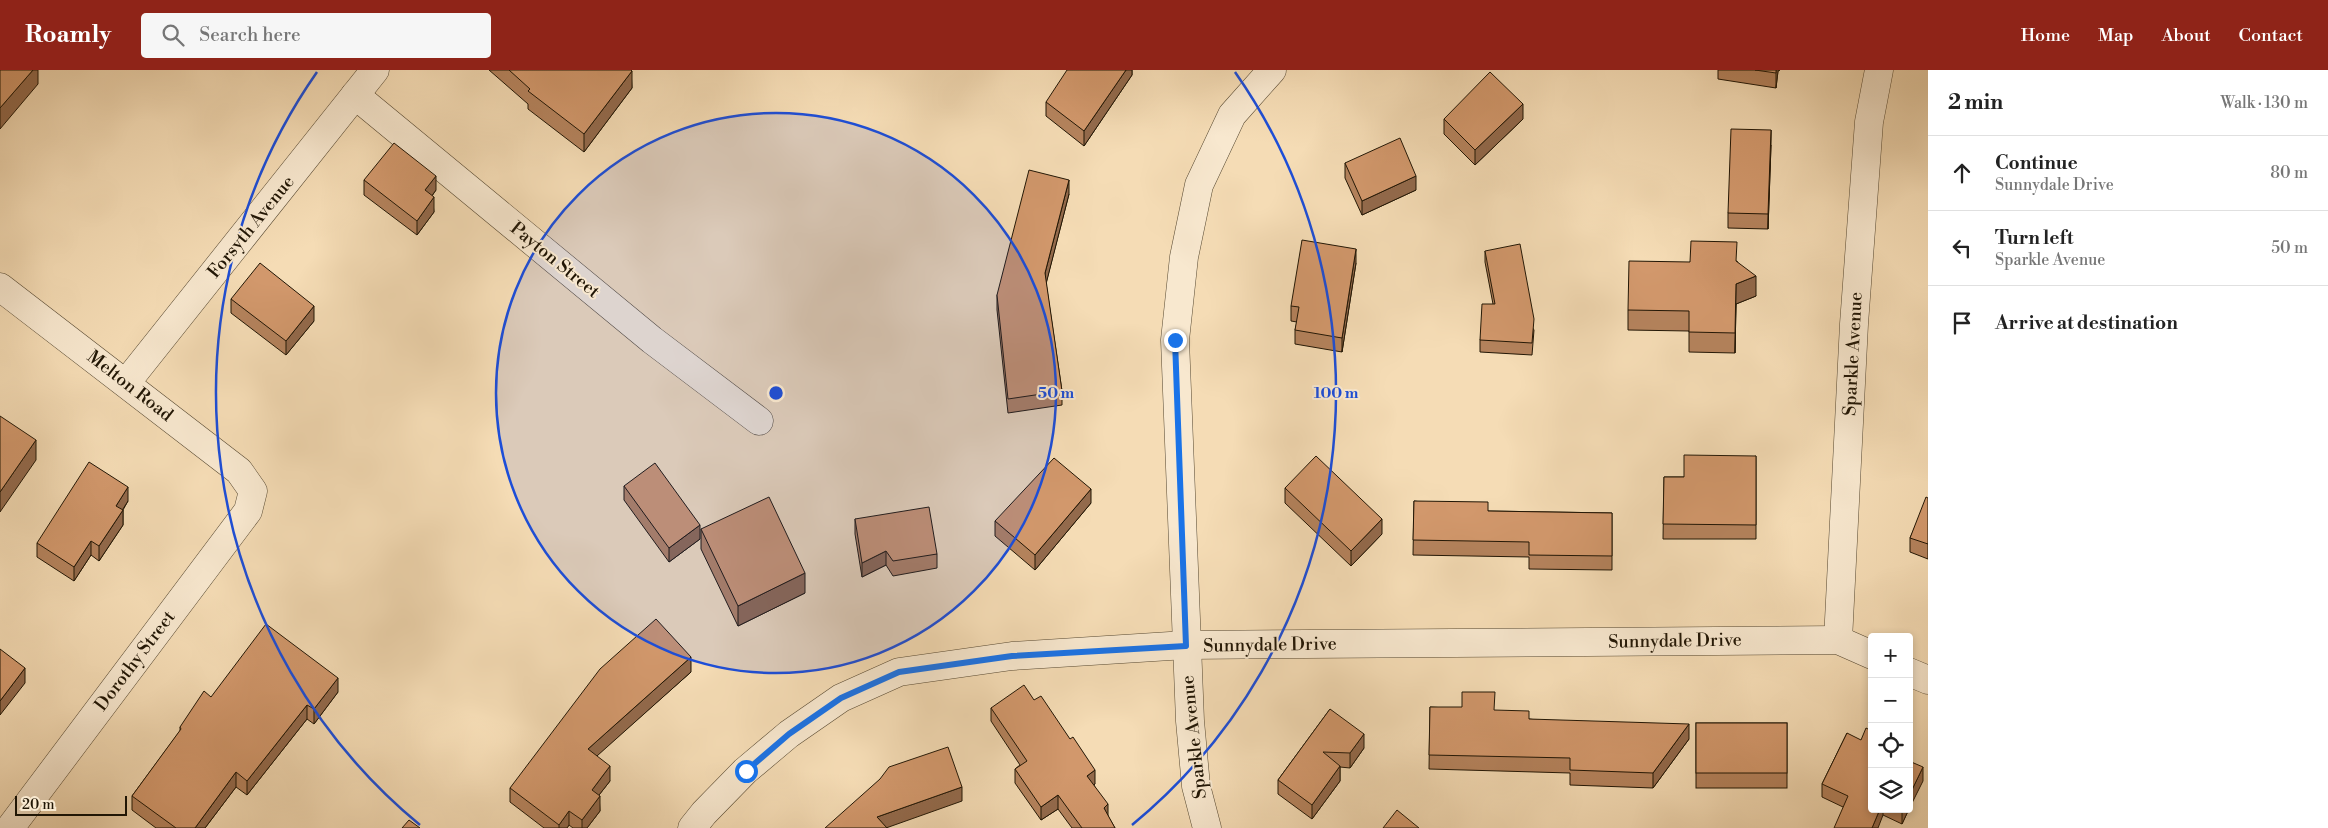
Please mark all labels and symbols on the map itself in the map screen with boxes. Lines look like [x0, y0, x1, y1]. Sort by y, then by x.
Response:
street label: Forsyth Avenue [202, 171, 300, 283]
street label: Payton Street [506, 217, 605, 304]
street label: Sparkle Avenue [1838, 291, 1868, 417]
route end [1164, 329, 1187, 352]
street label: Melton Road [82, 345, 178, 427]
centre of rings [767, 384, 785, 402]
text: 50 m [1038, 384, 1074, 403]
text: 100 m [1314, 384, 1359, 403]
street label: Dorothy Street [90, 606, 181, 716]
street label: Sunnydale Drive [1608, 628, 1742, 654]
street label: Sunnydale Drive [1203, 632, 1337, 658]
street label: Sparkle Avenue [1176, 674, 1212, 800]
route start [735, 760, 758, 783]
scale bar [15, 793, 128, 816]

